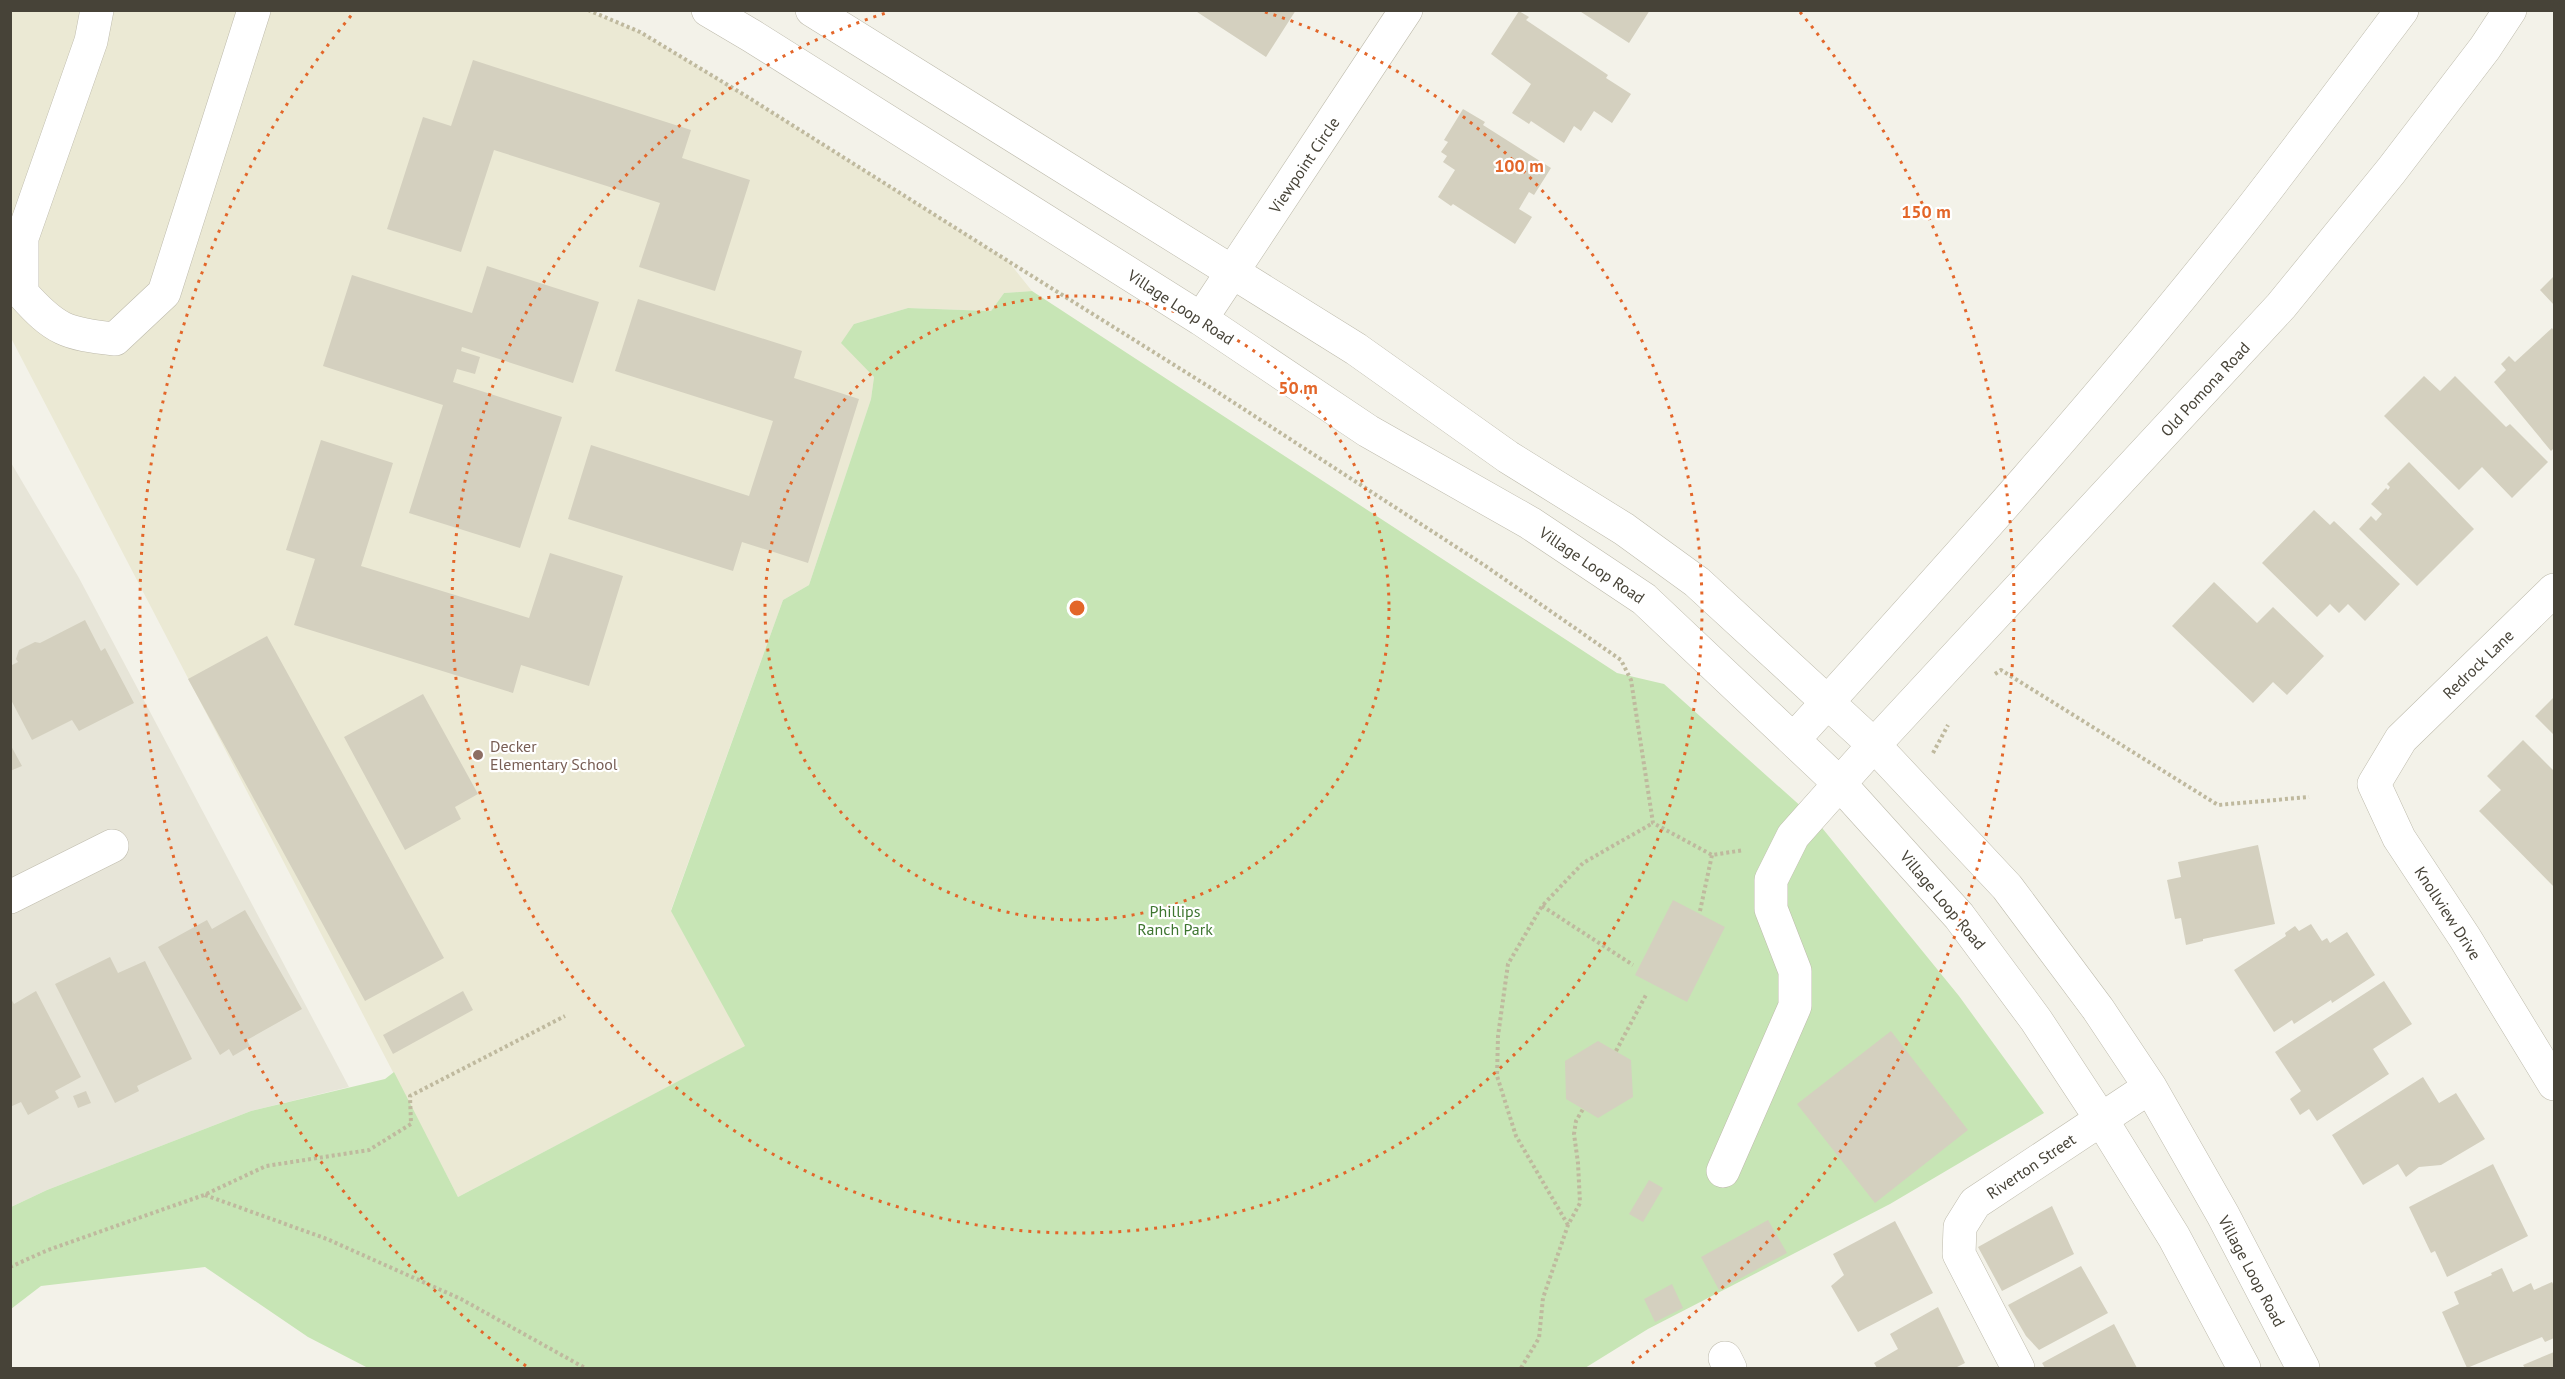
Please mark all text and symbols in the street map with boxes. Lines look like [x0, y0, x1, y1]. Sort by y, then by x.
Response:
street label: Viewpoint Circle [1264, 113, 1344, 218]
text: 100 m [1494, 154, 1544, 177]
text: 150 m [1901, 200, 1951, 223]
street label: Village Loop Road [1123, 265, 1238, 349]
street label: Old Pomona Road [2156, 338, 2254, 440]
text: 50 m [1278, 376, 1318, 399]
street label: Village Loop Road [1535, 522, 1649, 608]
centre of rings [1067, 598, 1087, 618]
street label: Redrock Lane [2438, 625, 2518, 703]
place label: Decker Elementary School [490, 736, 618, 774]
marker: Decker Elementary School [471, 748, 485, 762]
street label: Village Loop Road [1895, 846, 1990, 954]
street label: Knollview Drive [2410, 862, 2486, 964]
park label: Phillips Ranch Park [1137, 901, 1213, 939]
street label: Riverton Street [1983, 1129, 2080, 1203]
street label: Village Loop Road [2214, 1211, 2290, 1330]

